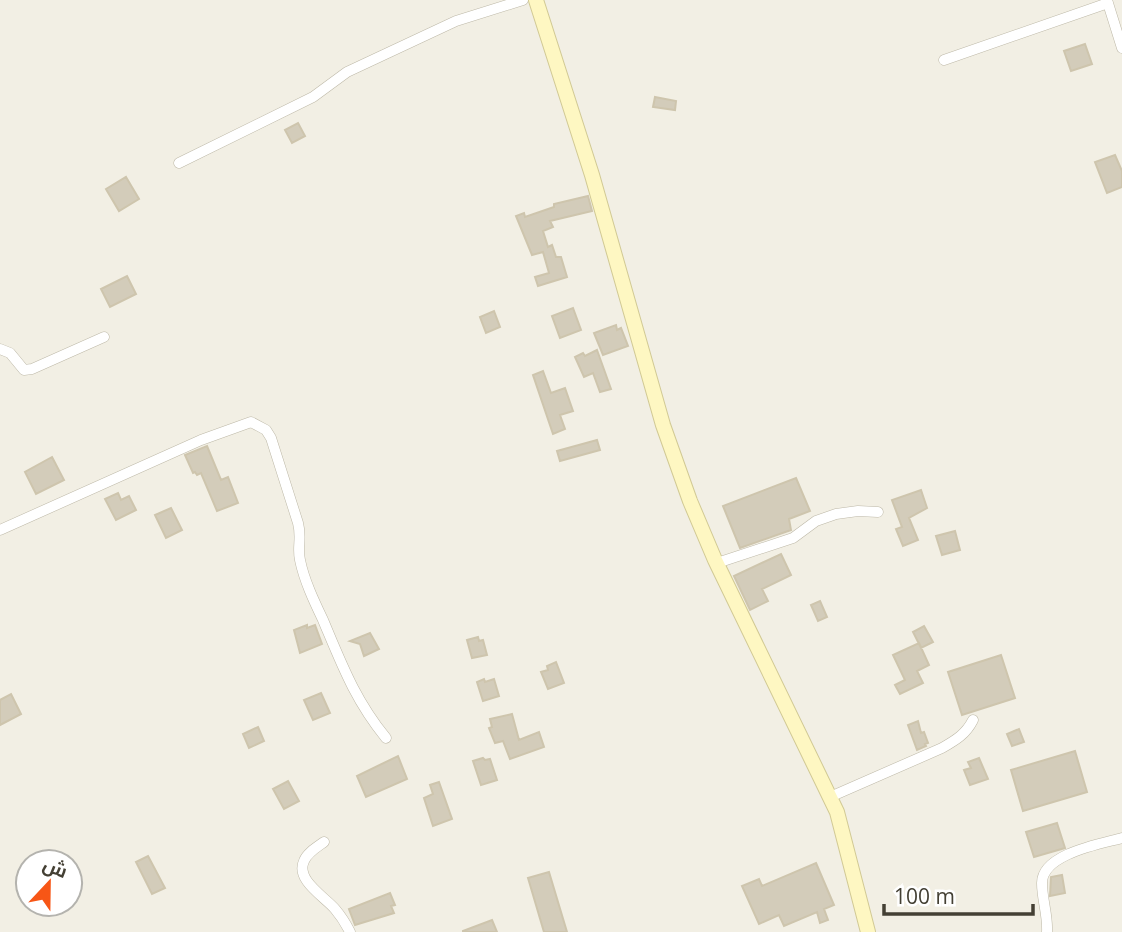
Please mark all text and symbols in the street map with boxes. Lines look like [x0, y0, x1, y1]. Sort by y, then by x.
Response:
north arrow [14, 848, 84, 918]
text: ش [39, 851, 72, 884]
scale bar [884, 872, 1033, 916]
text: 100 m [894, 882, 955, 910]

